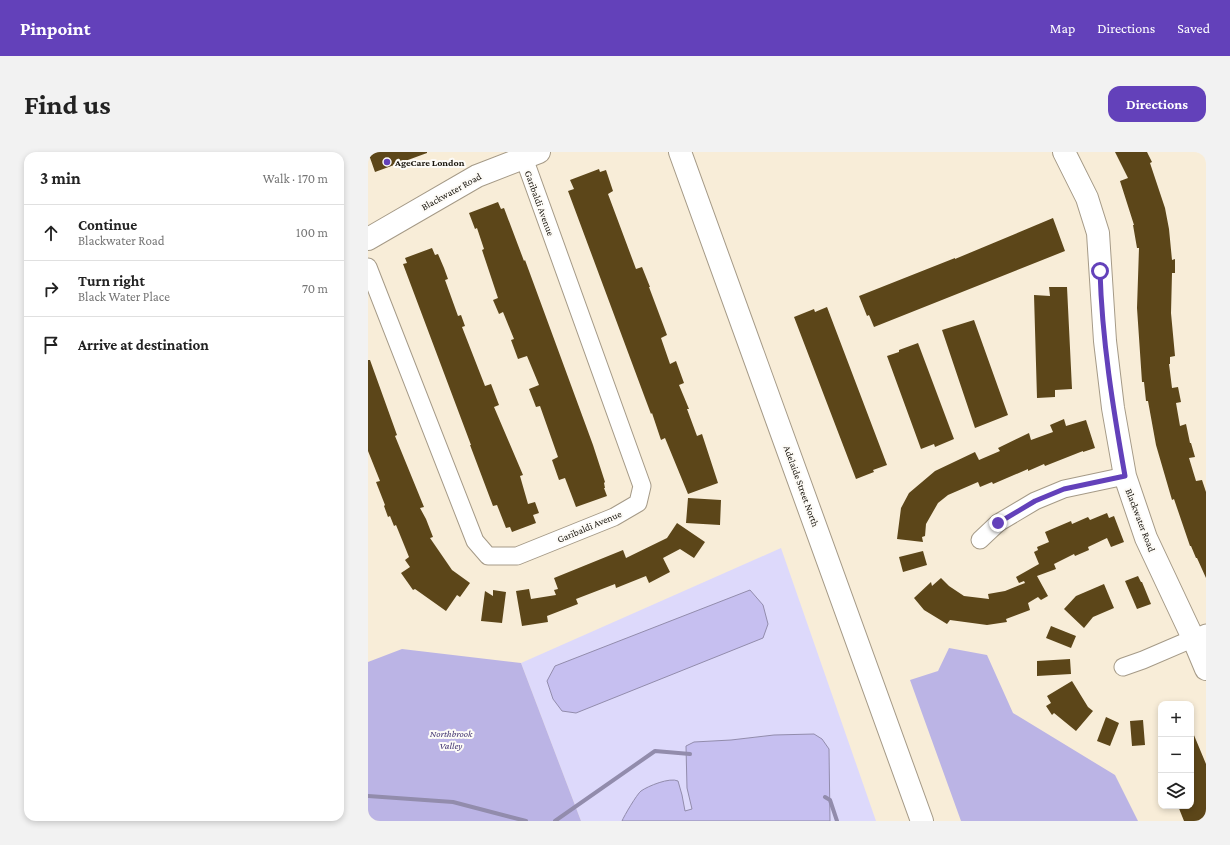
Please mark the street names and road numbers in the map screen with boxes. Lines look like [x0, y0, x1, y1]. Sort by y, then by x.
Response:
street label: Garibaldi Avenue [523, 169, 557, 238]
street label: Blackwater Road [419, 170, 484, 212]
street label: Adelaide Street North [782, 444, 822, 529]
street label: Blackwater Road [1123, 487, 1158, 554]
street label: Garibaldi Avenue [555, 508, 624, 545]

